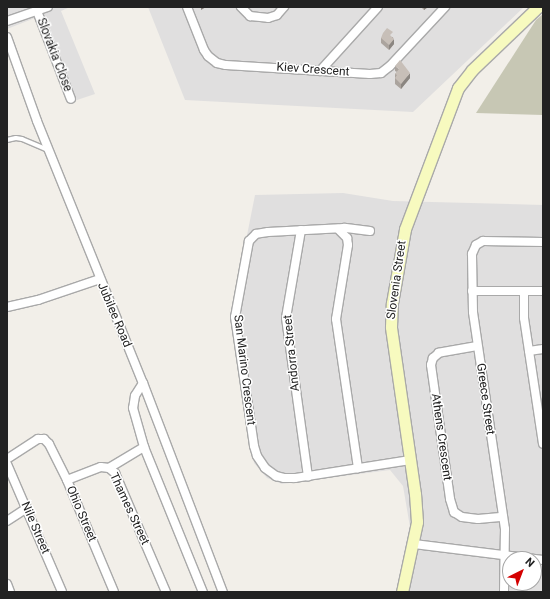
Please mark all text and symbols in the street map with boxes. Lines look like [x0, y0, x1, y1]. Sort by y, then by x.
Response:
street label: Slovakia Close [33, 16, 75, 94]
street label: Kiev Crescent [276, 60, 350, 80]
street label: Slovenia Street [384, 240, 410, 320]
street label: Jubilee Road [94, 280, 134, 350]
street label: San Marino Crescent [230, 314, 258, 426]
street label: Andorra Street [281, 314, 303, 392]
street label: Greece Street [473, 362, 497, 436]
street label: Athens Crescent [428, 392, 454, 482]
street label: Thames Street [106, 471, 152, 547]
street label: Ohio Street [63, 484, 99, 544]
street label: Nile Street [18, 500, 52, 556]
north arrow [502, 551, 542, 591]
text: N [522, 555, 537, 570]

